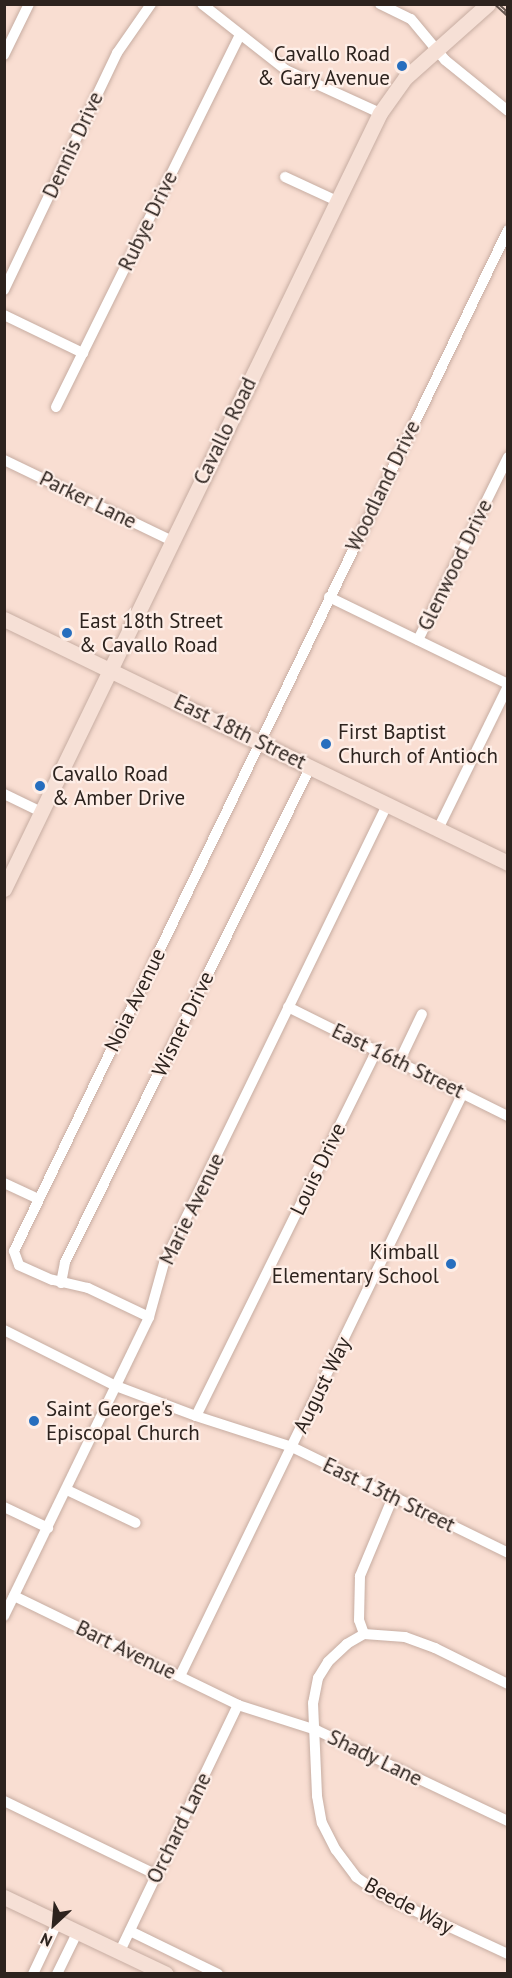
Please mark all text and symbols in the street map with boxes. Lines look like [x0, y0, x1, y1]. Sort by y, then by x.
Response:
place label: Cavallo Road & Gary Avenue [256, 41, 390, 91]
marker: Cavallo Road & Gary Avenue [395, 59, 409, 73]
street label: Dennis Drive [37, 88, 109, 202]
street label: Rubye Drive [113, 167, 183, 275]
street label: Cavallo Road [188, 373, 262, 489]
street label: Woodland Drive [340, 417, 426, 555]
street label: Parker Lane [35, 466, 141, 534]
street label: Glenwood Drive [412, 495, 498, 635]
place label: East 18th Street & Cavallo Road [79, 608, 223, 658]
marker: East 18th Street & Cavallo Road [60, 626, 74, 640]
street label: East 18th Street [170, 689, 310, 775]
place label: First Baptist Church of Antioch [338, 719, 499, 769]
marker: First Baptist Church of Antioch [319, 737, 333, 751]
place label: Cavallo Road & Amber Drive [52, 761, 186, 811]
marker: Cavallo Road & Amber Drive [33, 779, 47, 793]
street label: Noia Avenue [99, 944, 171, 1056]
street label: Wisner Drive [147, 967, 219, 1081]
street label: East 16th Street [328, 1018, 468, 1104]
street label: Louis Drive [285, 1119, 351, 1219]
street label: Marie Avenue [154, 1149, 230, 1269]
place label: Kimball Elementary School [271, 1239, 439, 1289]
marker: Kimball Elementary School [444, 1257, 458, 1271]
street label: August Way [288, 1333, 356, 1437]
place label: Saint George's Episcopal Church [46, 1396, 200, 1446]
marker: Saint George's Episcopal Church [27, 1414, 41, 1428]
street label: East 13th Street [319, 1452, 459, 1538]
street label: Bart Avenue [72, 1615, 180, 1685]
street label: Shady Lane [323, 1724, 427, 1792]
street label: Orchard Lane [141, 1769, 217, 1887]
street label: Beede Way [360, 1872, 458, 1940]
north arrow [24, 1894, 84, 1954]
text: N [37, 1929, 55, 1951]

